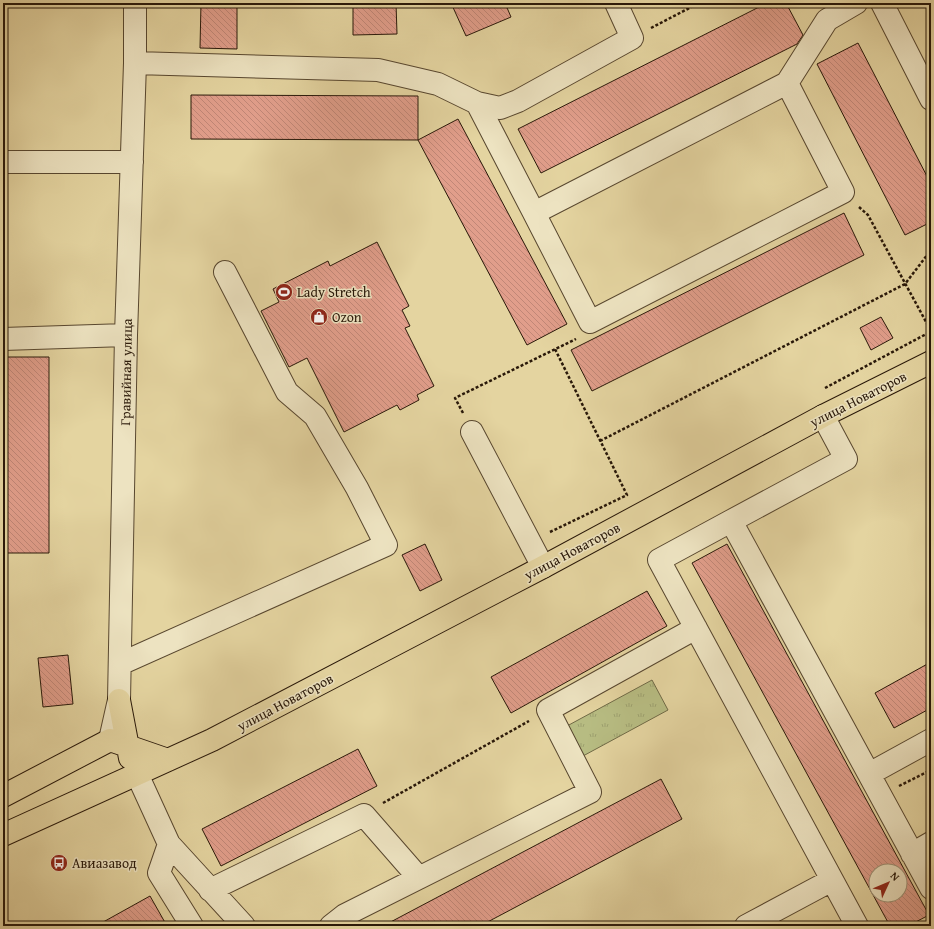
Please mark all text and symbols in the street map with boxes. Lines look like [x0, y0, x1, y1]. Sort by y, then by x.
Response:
sports icon: Lady Stretch [274, 282, 294, 302]
place label: Lady Stretch [297, 282, 371, 302]
shop icon: Ozon [309, 307, 329, 327]
place label: Ozon [332, 307, 362, 327]
street label: Гравийная улица [115, 318, 137, 426]
street label: улица Новаторов [805, 366, 910, 432]
street label: улица Новаторов [520, 517, 624, 585]
street label: улица Новаторов [233, 668, 337, 736]
bus stop icon: Авиазавод [49, 853, 69, 873]
place label: Авиазавод [72, 853, 137, 873]
north arrow [868, 863, 908, 903]
text: N [887, 868, 904, 885]

